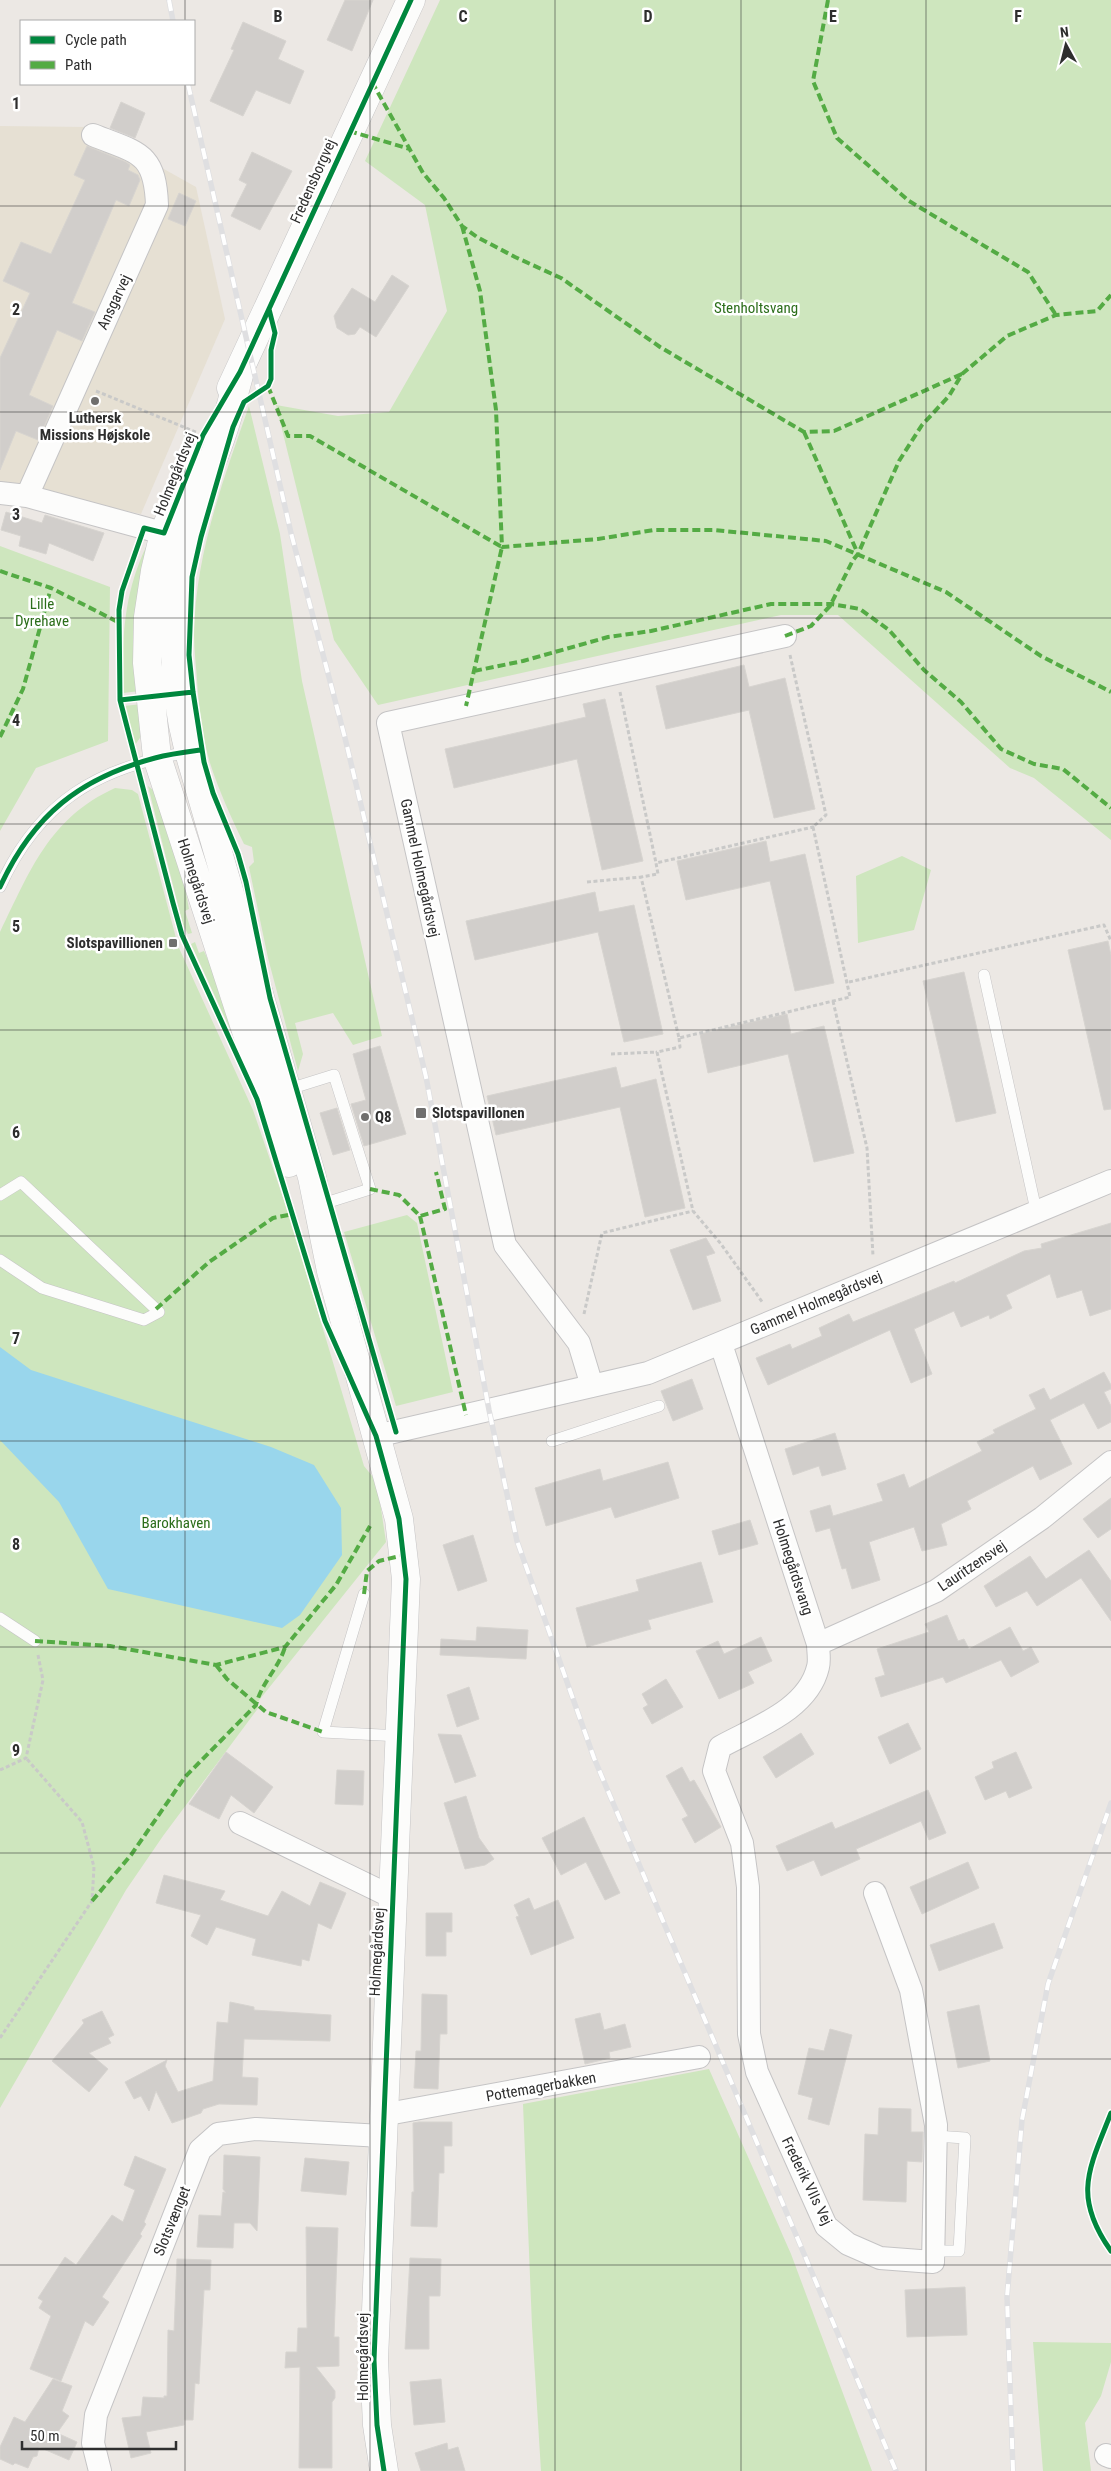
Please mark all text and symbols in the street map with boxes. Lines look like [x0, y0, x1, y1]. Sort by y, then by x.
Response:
text: B [274, 7, 283, 26]
text: C [458, 7, 468, 26]
text: D [643, 7, 653, 26]
text: E [829, 7, 837, 26]
text: F [1014, 7, 1022, 26]
legend [20, 20, 195, 85]
north arrow [1041, 20, 1091, 70]
text: N [1059, 24, 1070, 41]
text: Cycle path [65, 31, 127, 49]
text: Path [65, 56, 92, 74]
text: 1 [12, 94, 20, 113]
street label: Fredensborgvej [286, 136, 340, 226]
street label: Ansgarvej [93, 272, 135, 332]
park label: Stenholtsvang [714, 299, 798, 317]
text: 2 [12, 300, 20, 319]
marker: Luthersk Missions Højskole [89, 395, 101, 407]
place label: Luthersk Missions Højskole [40, 409, 150, 444]
street label: Holmegårdsvej [150, 430, 200, 518]
text: 3 [12, 505, 20, 524]
park label: Lille Dyrehave [15, 595, 69, 630]
text: 4 [12, 711, 20, 730]
street label: Gammel Holmegårdsvej [397, 797, 443, 939]
street label: Holmegårdsvej [174, 836, 218, 926]
text: 5 [12, 917, 20, 936]
place label: Slotspavillionen [67, 934, 163, 952]
marker: Slotspavillionen [167, 937, 179, 949]
place label: Slotspavillonen [432, 1104, 525, 1122]
marker: Slotspavillonen [414, 1106, 428, 1120]
place label: Q8 [375, 1108, 392, 1126]
marker: Q8 [359, 1111, 371, 1123]
text: 6 [12, 1123, 20, 1142]
street label: Gammel Holmegårdsvej [748, 1267, 884, 1339]
text: 7 [12, 1329, 20, 1348]
park label: Barokhaven [141, 1514, 211, 1532]
street label: Holmegårdsvang [769, 1517, 817, 1617]
text: 8 [12, 1535, 20, 1554]
street label: Lauritzensvej [934, 1537, 1010, 1595]
text: 9 [12, 1741, 20, 1760]
street label: Holmegårdsvej [366, 1907, 388, 1997]
street label: Pottemagerbakken [485, 2068, 597, 2106]
street label: Frederik VIIs Vej [778, 2134, 836, 2228]
street label: Slotsvænget [150, 2184, 194, 2258]
street label: Holmegårdsvej [354, 2313, 372, 2401]
scale bar [22, 2418, 176, 2450]
text: 50 m [30, 2427, 60, 2445]

